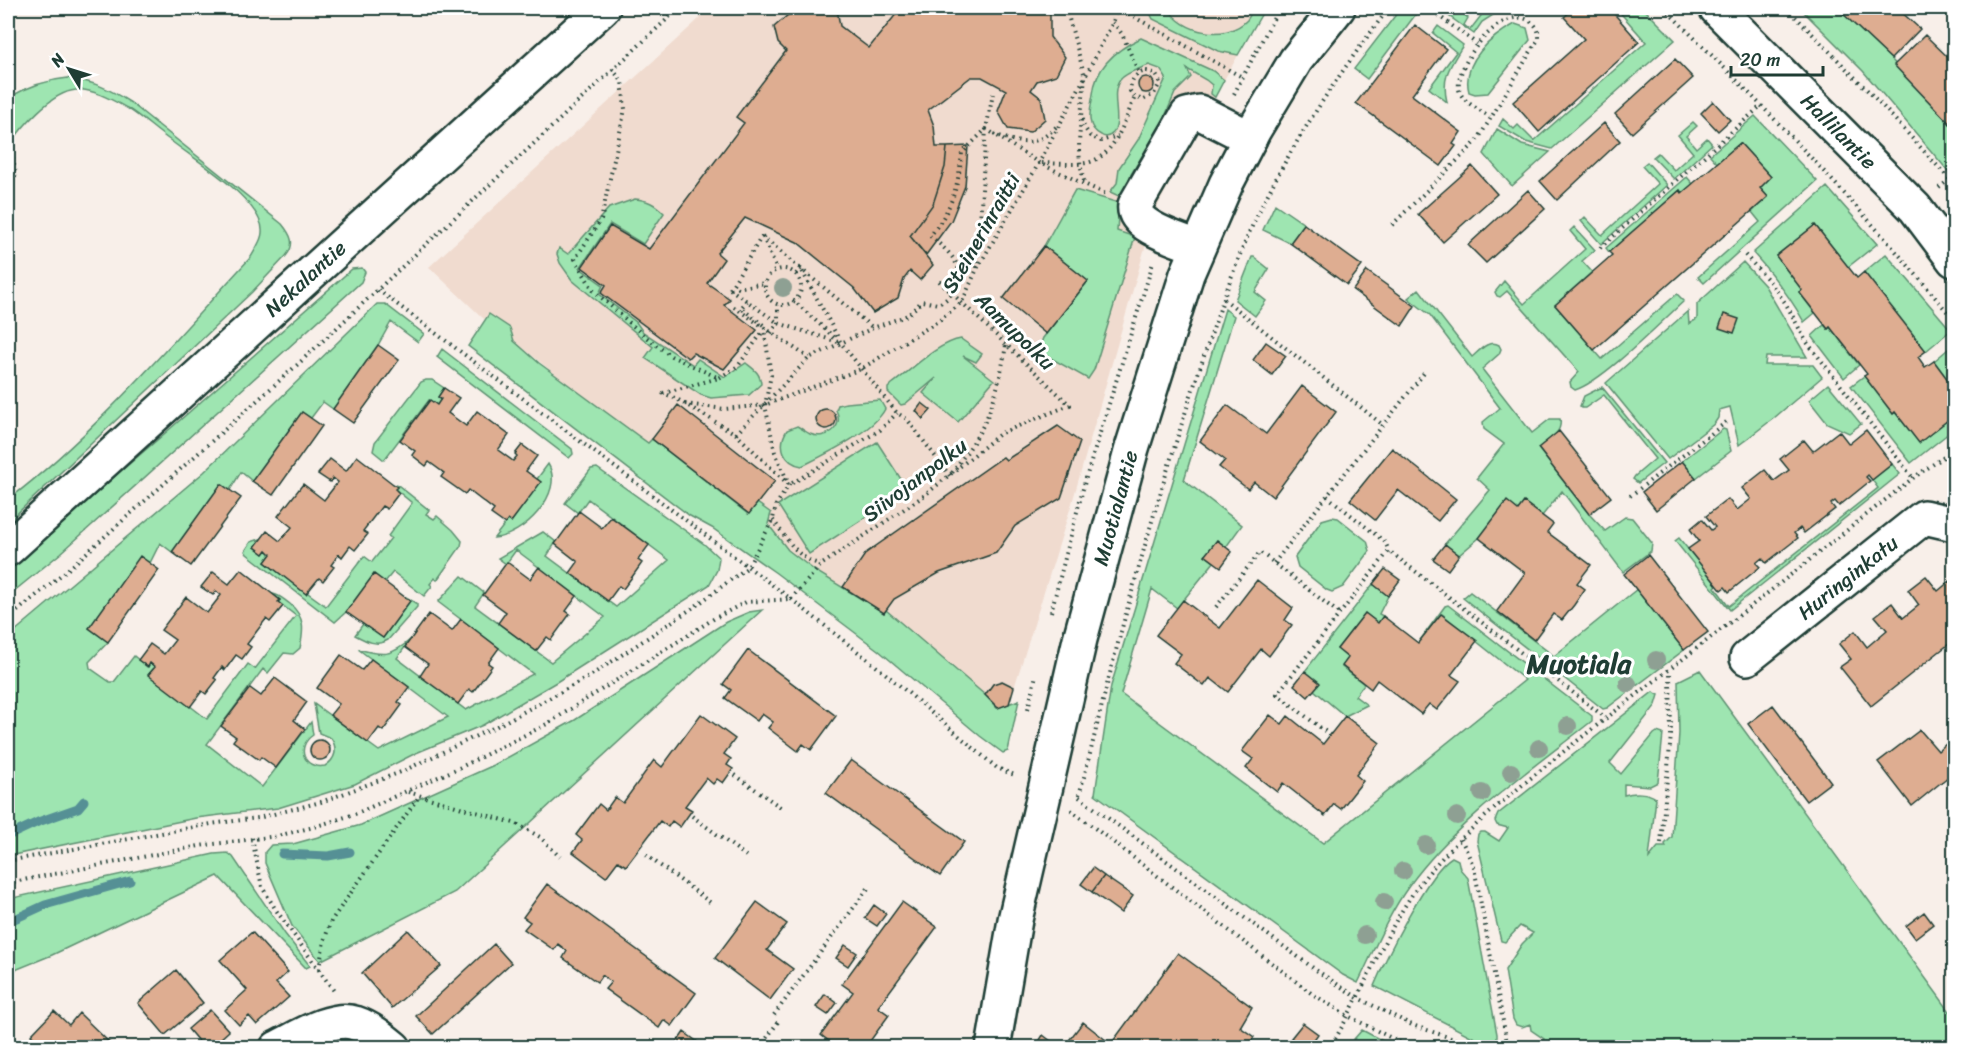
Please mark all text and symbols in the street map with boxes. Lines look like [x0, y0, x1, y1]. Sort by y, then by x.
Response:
north arrow [39, 39, 99, 99]
scale bar [1731, 39, 1822, 77]
text: 20 m [1740, 44, 1780, 76]
text: N [42, 46, 73, 74]
street label: Hallilantie [1791, 84, 1887, 179]
street label: Steinerinraitti [931, 164, 1032, 301]
street label: Nekalantie [255, 230, 356, 327]
street label: Aamupolku [965, 281, 1065, 380]
street label: Siivojanpolku [854, 428, 976, 532]
street label: Muotialantie [1082, 446, 1150, 570]
street label: Huringinkatu [1789, 525, 1908, 630]
district label: Muotiala [1526, 640, 1633, 688]

